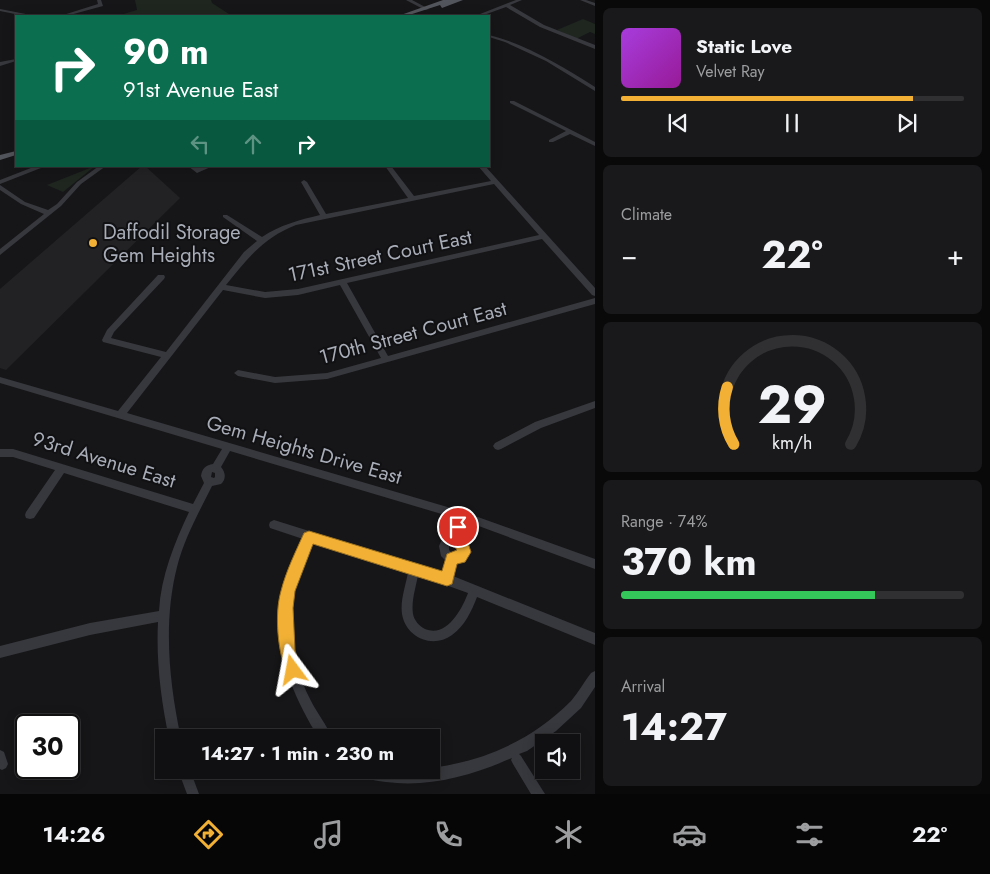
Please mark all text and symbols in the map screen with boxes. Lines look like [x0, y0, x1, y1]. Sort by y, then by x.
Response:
text: 90 m [123, 27, 209, 77]
text: Static Love [696, 33, 792, 60]
icon: right [40, 35, 105, 100]
text: Velvet Ray [696, 60, 765, 83]
text: 91st Avenue East [123, 73, 278, 105]
icon: previous [664, 109, 692, 137]
icon: pause [778, 109, 806, 137]
icon: next [893, 109, 921, 137]
icon: left [186, 130, 214, 158]
icon: ahead [239, 130, 267, 158]
icon: right [292, 130, 320, 158]
text: Climate [621, 203, 672, 226]
place label: Daffodil Storage Gem Heights [103, 218, 241, 270]
street label: 171st Street Court East [285, 222, 475, 290]
text: 22° [762, 227, 823, 282]
text: − [621, 235, 638, 276]
text: + [947, 235, 964, 276]
marker: Daffodil Storage Gem Heights [87, 237, 99, 249]
street label: 170th Street Court East [316, 294, 510, 372]
text: 29 [758, 367, 827, 443]
street label: Gem Heights Drive East [203, 408, 405, 492]
street label: 93rd Avenue East [29, 424, 179, 496]
text: km/h [772, 430, 813, 456]
pin [437, 506, 479, 548]
text: Range · 74% [621, 510, 708, 533]
icon: arrive [444, 513, 472, 541]
text: 370 km [621, 534, 757, 589]
position arrow [266, 643, 318, 695]
text: Arrival [621, 675, 665, 698]
text: 14:27 [621, 699, 727, 754]
speed limit sign: 30 [15, 714, 80, 779]
map controls [535, 734, 580, 779]
button: sound [535, 734, 580, 779]
text: 14:27 · 1 min · 230 m [201, 740, 394, 767]
icon: directions [191, 817, 226, 852]
icon: music [311, 817, 346, 852]
icon: phone [431, 817, 466, 852]
icon: climate [551, 817, 586, 852]
icon: car [672, 817, 707, 852]
icon: filters [792, 817, 827, 852]
text: 14:26 [43, 818, 105, 850]
text: 22° [912, 818, 947, 850]

